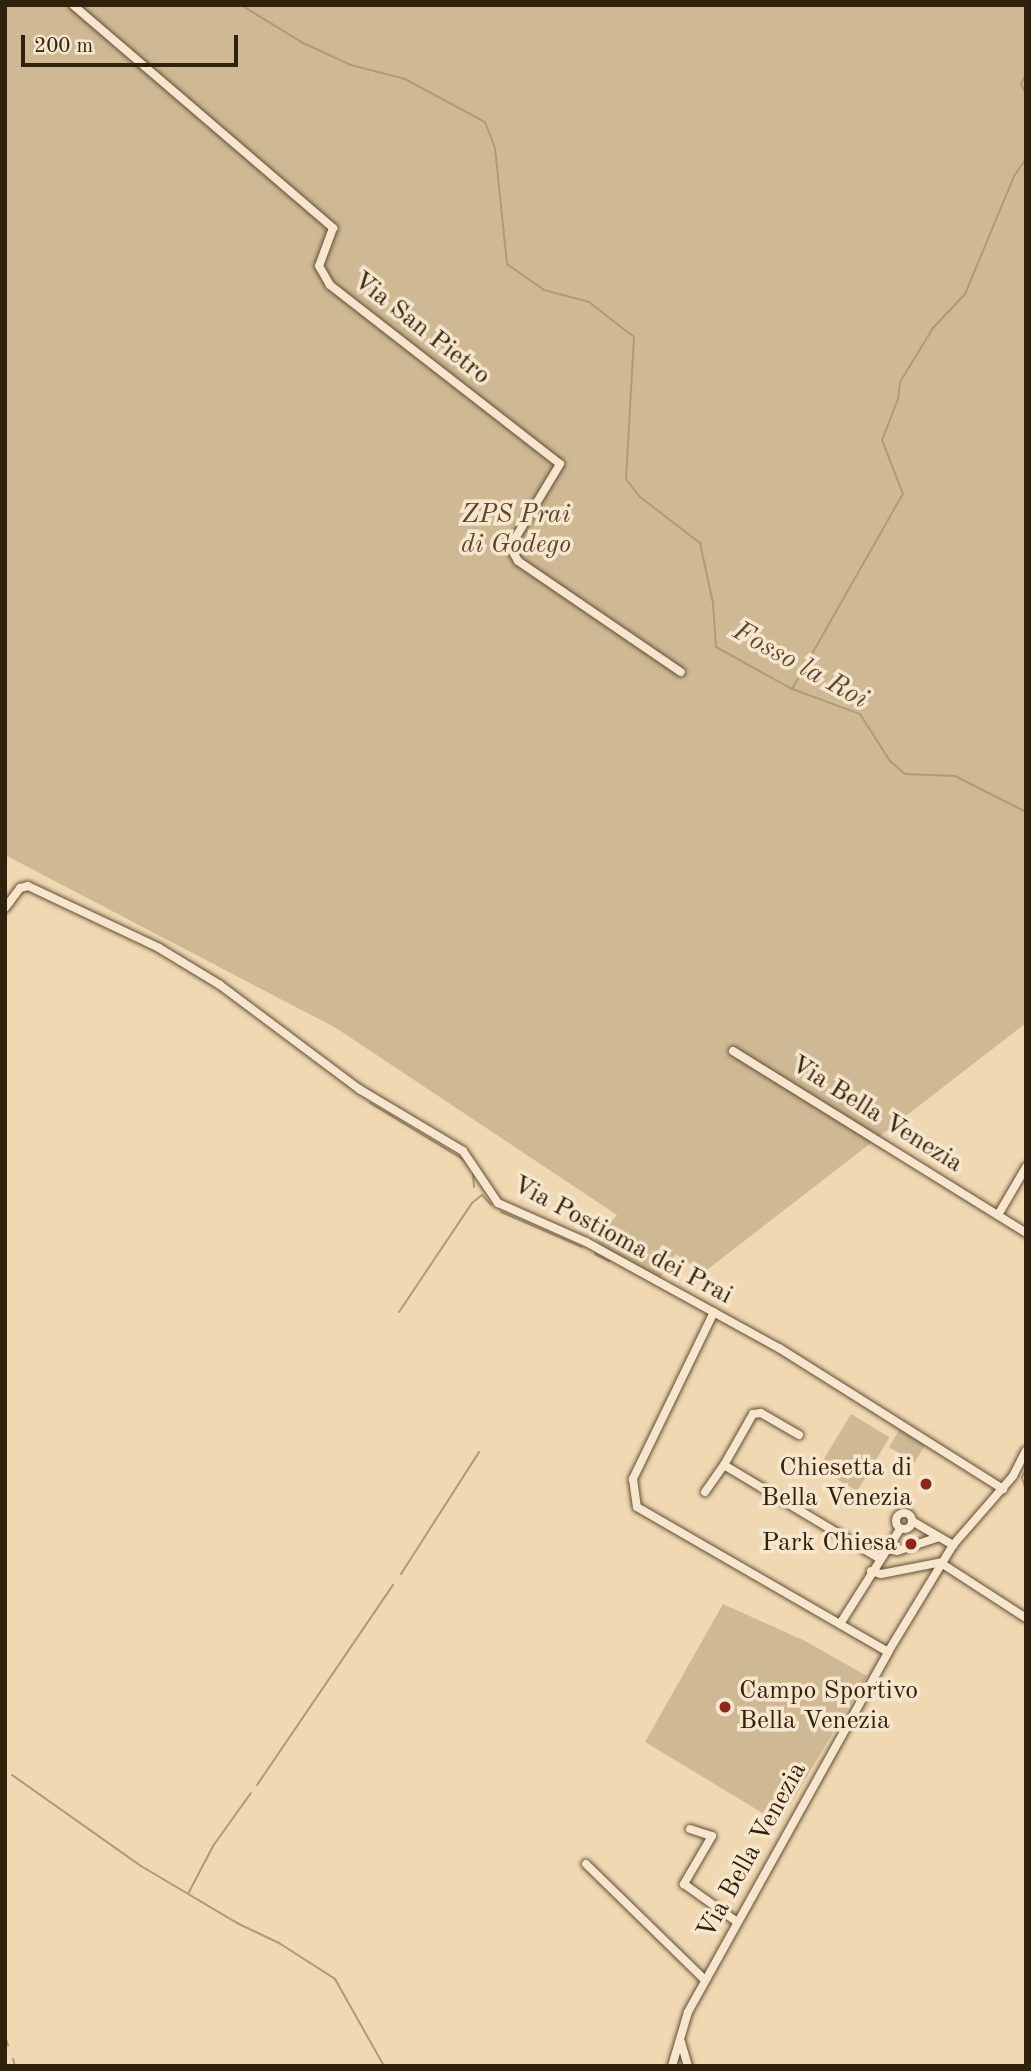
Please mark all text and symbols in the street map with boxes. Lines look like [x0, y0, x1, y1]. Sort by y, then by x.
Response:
scale bar [24, 21, 242, 65]
text: 200 m [34, 36, 93, 57]
street label: Via San Pietro [346, 266, 496, 392]
park label: ZPS Prai di Godego [461, 500, 571, 562]
water label: Fosso la Roi [726, 615, 874, 717]
street label: Via Bella Venezia [784, 1050, 968, 1180]
street label: Via Postioma dei Prai [507, 1170, 737, 1312]
place label: Chiesetta di Bella Venezia [761, 1453, 912, 1514]
marker: Chiesetta di Bella Venezia [918, 1476, 934, 1492]
place label: Park Chiesa [761, 1528, 897, 1560]
marker: Park Chiesa [903, 1536, 919, 1552]
place label: Campo Sportivo Bella Venezia [739, 1676, 918, 1738]
marker: Campo Sportivo Bella Venezia [717, 1699, 733, 1715]
street label: Via Bella Venezia [692, 1757, 814, 1945]

